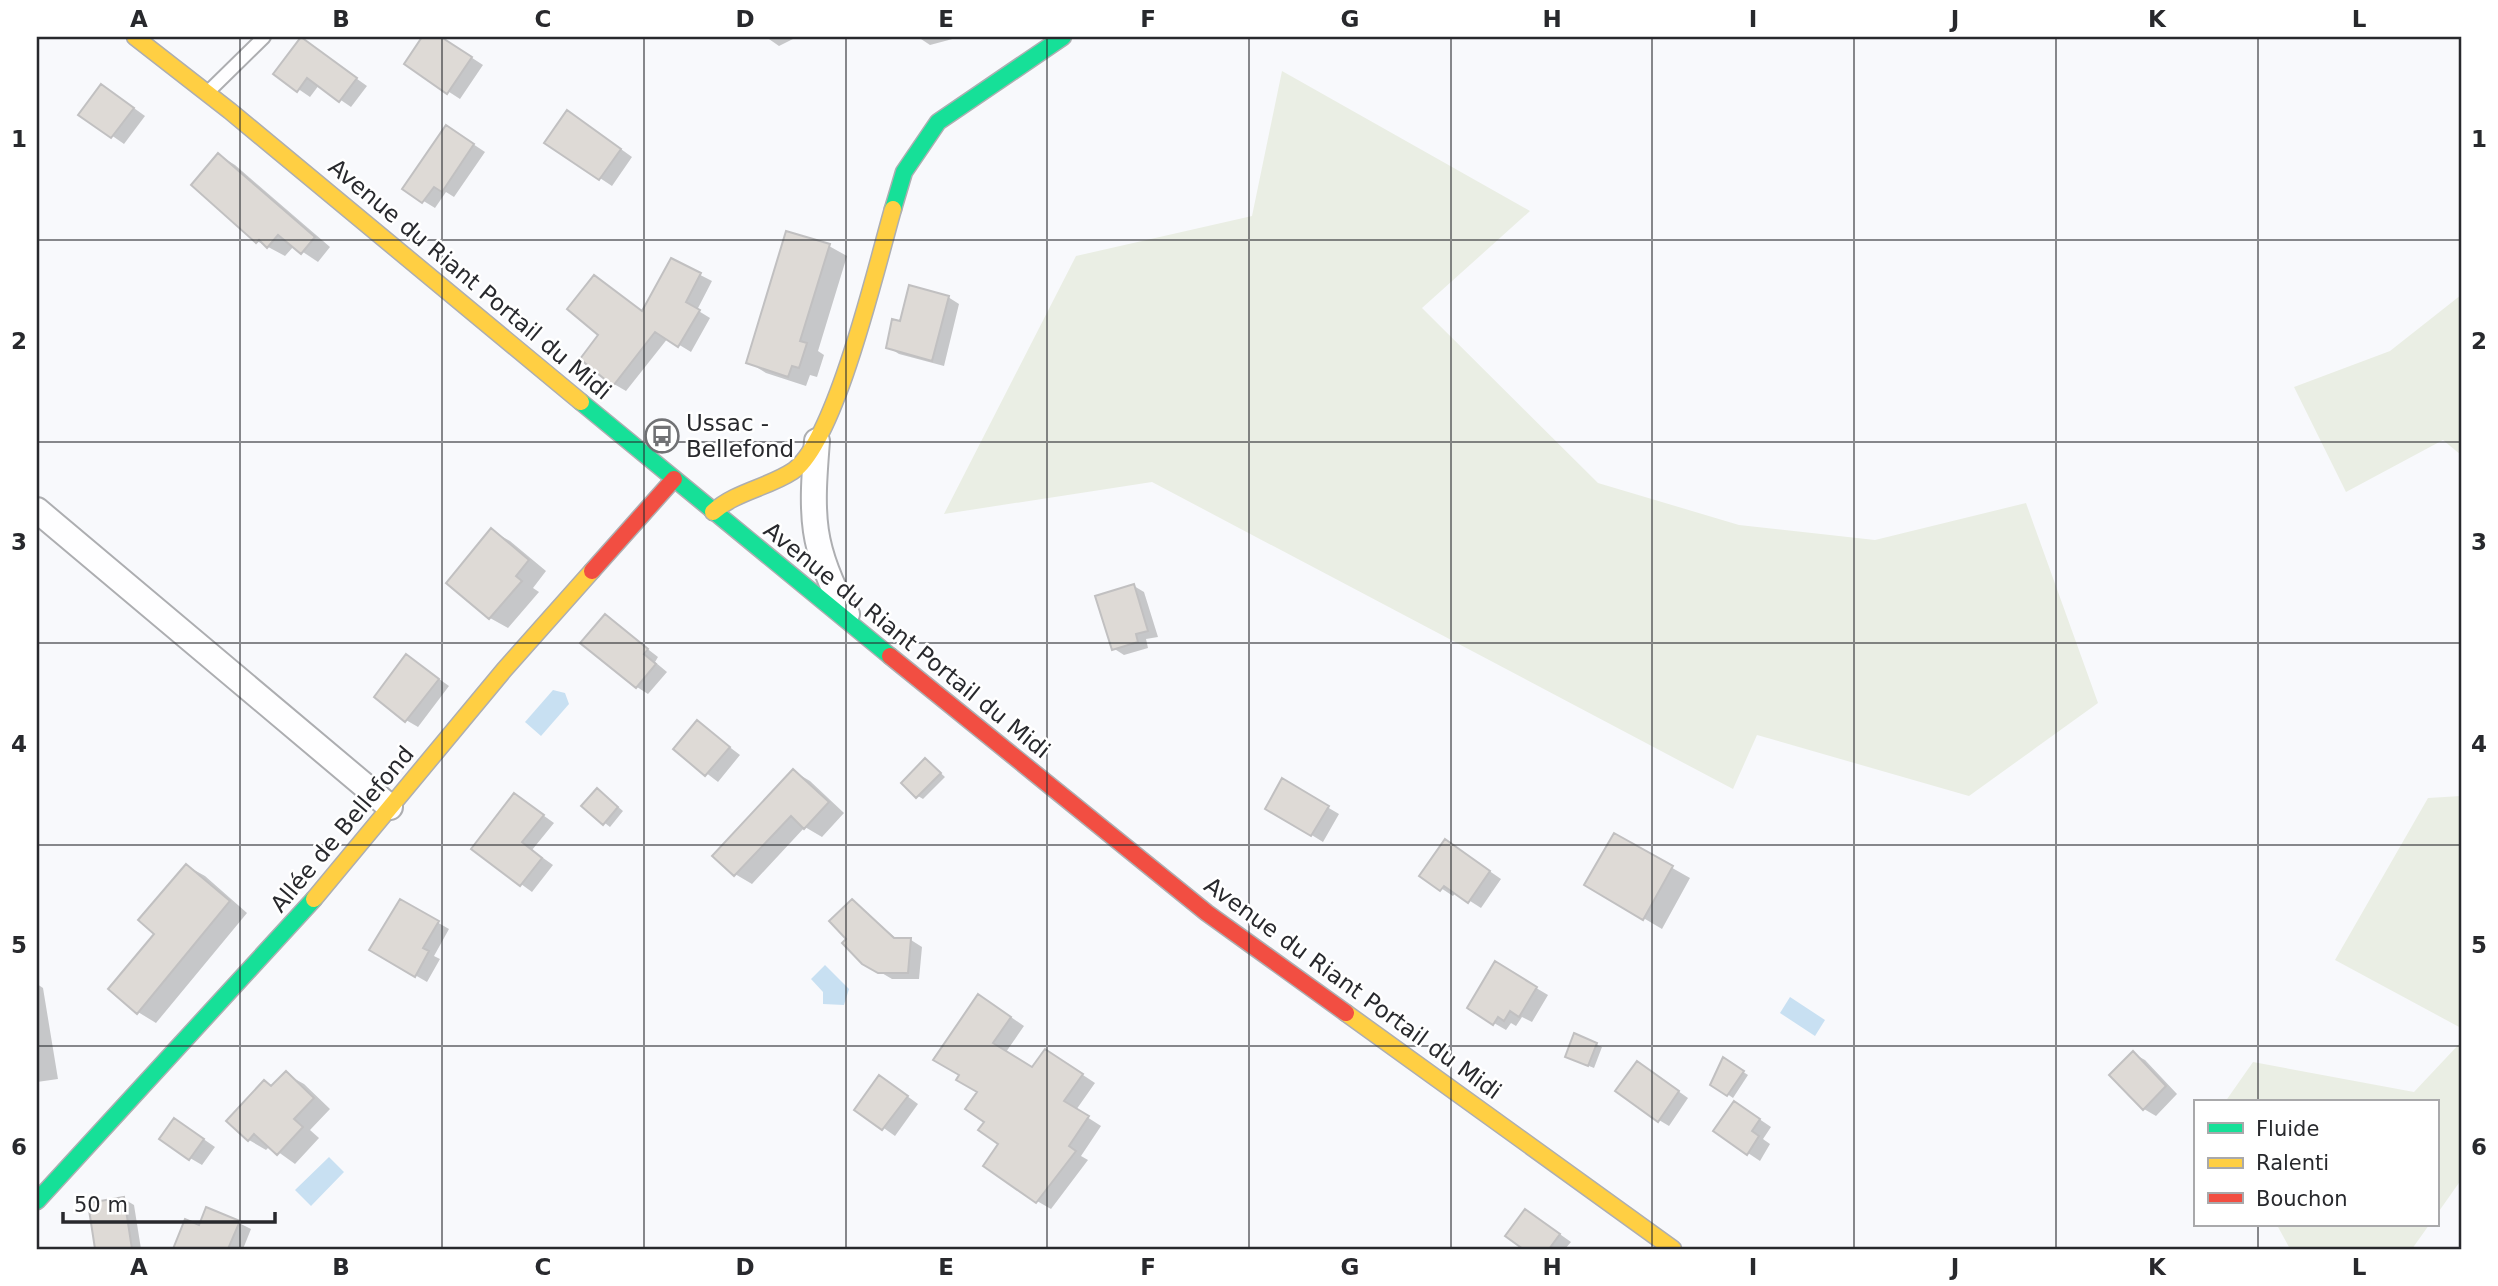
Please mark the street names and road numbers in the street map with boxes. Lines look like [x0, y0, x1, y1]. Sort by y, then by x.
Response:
street label: Avenue du Riant Portail du Midi [324, 153, 616, 405]
street label: Avenue du Riant Portail du Midi [759, 517, 1055, 763]
street label: Allée de Bellefond [265, 741, 419, 917]
street label: Avenue du Riant Portail du Midi [1200, 872, 1506, 1104]

